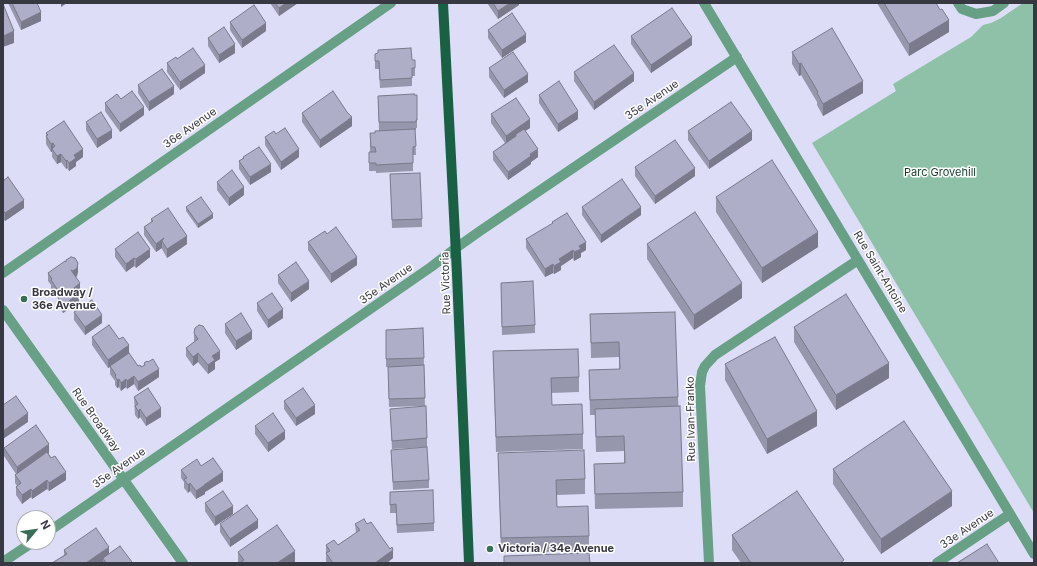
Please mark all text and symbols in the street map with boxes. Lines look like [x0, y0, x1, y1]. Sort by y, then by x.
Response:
street label: 35e Avenue [623, 77, 681, 123]
street label: 36e Avenue [161, 105, 219, 151]
park label: Parc Grovehill [904, 166, 976, 180]
street label: Rue Saint-Antoine [850, 229, 910, 315]
street label: Rue Victoria [438, 251, 454, 315]
street label: 35e Avenue [357, 261, 415, 307]
place label: Broadway / 36e Avenue [32, 286, 96, 312]
marker: Broadway / 36e Avenue [19, 294, 29, 304]
street label: Rue Ivan-Franko [684, 376, 698, 462]
street label: Rue Broadway [69, 385, 123, 455]
street label: 35e Avenue [90, 445, 148, 491]
street label: 33e Avenue [938, 506, 996, 552]
north arrow [16, 510, 56, 550]
text: N [37, 518, 54, 532]
place label: Victoria / 34e Avenue [498, 542, 614, 556]
marker: Victoria / 34e Avenue [485, 544, 495, 554]

